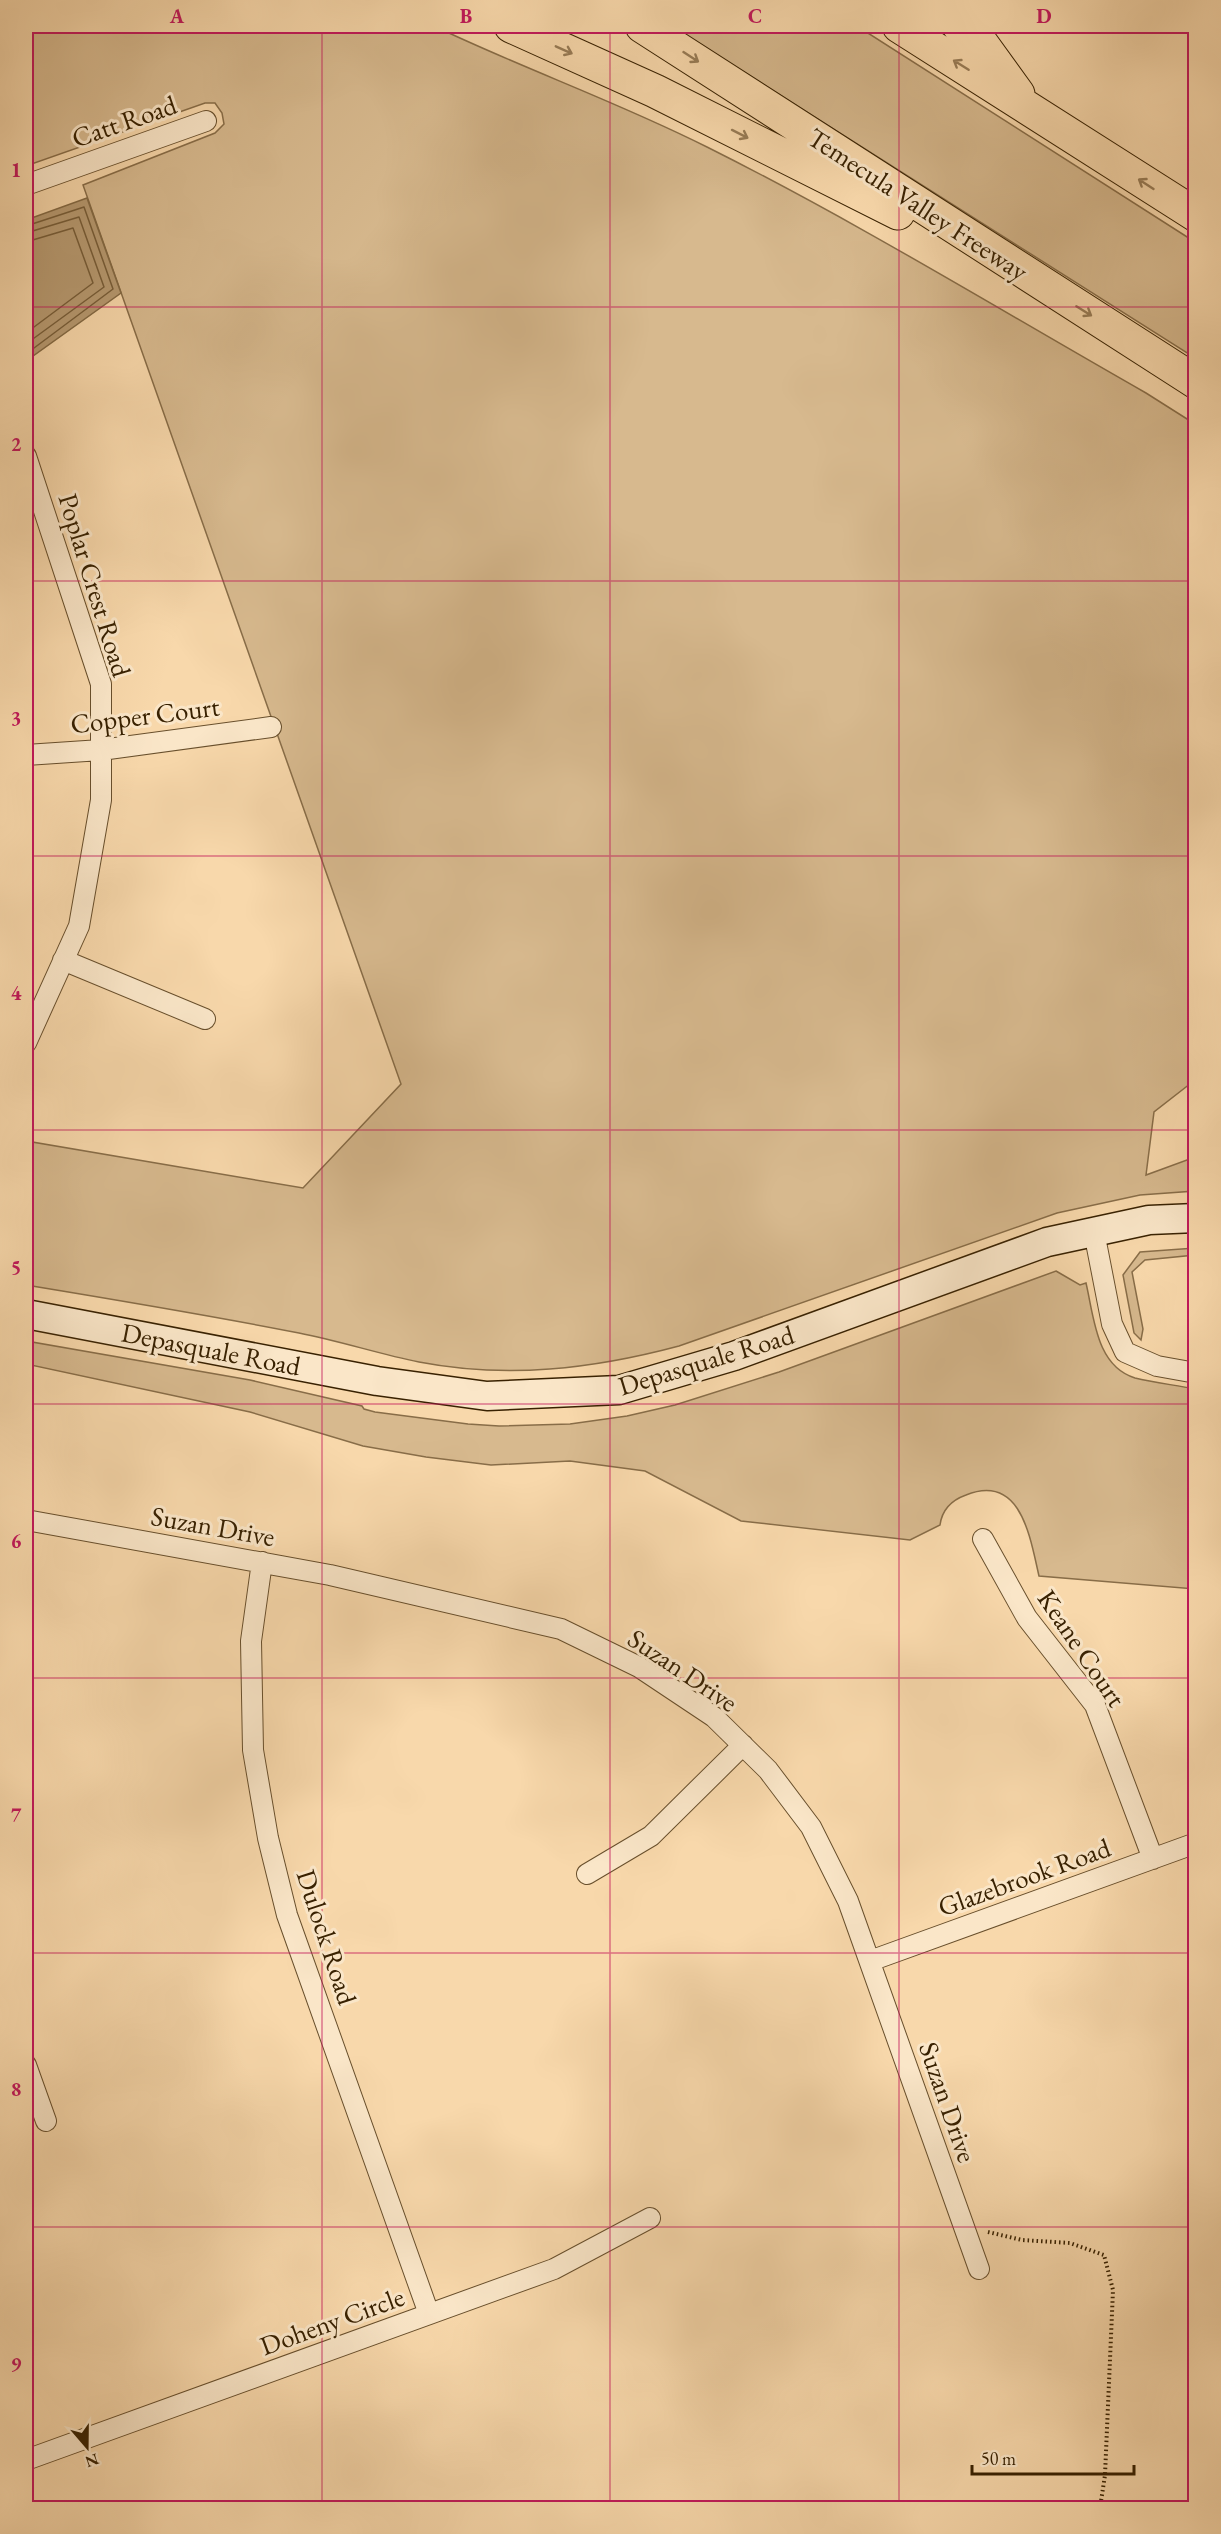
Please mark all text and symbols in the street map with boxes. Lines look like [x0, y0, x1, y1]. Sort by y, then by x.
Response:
text: A [169, 3, 185, 29]
text: B [460, 3, 472, 29]
text: C [748, 3, 762, 29]
text: D [1036, 3, 1052, 29]
one-way arrow [554, 44, 572, 56]
one-way arrow [682, 52, 699, 64]
one-way arrow [953, 59, 969, 71]
street label: Catt Road [67, 87, 181, 155]
street label: Temecula Valley Freeway [801, 120, 1035, 288]
one-way arrow [730, 128, 748, 140]
text: 1 [11, 157, 21, 183]
one-way arrow [1138, 177, 1155, 189]
one-way arrow [1075, 306, 1092, 318]
text: 2 [11, 431, 22, 457]
street label: Poplar Crest Road [50, 489, 140, 681]
street label: Copper Court [69, 688, 222, 741]
text: 3 [11, 705, 21, 731]
text: 4 [11, 980, 22, 1006]
text: 5 [11, 1254, 21, 1280]
street label: Depasquale Road [118, 1314, 304, 1384]
street label: Depasquale Road [614, 1317, 798, 1403]
street label: Suzan Drive [148, 1498, 278, 1554]
text: 6 [11, 1528, 22, 1554]
street label: Keane Court [1030, 1583, 1134, 1714]
street label: Suzan Drive [621, 1621, 745, 1719]
text: 7 [11, 1802, 22, 1828]
street label: Glazebrook Road [933, 1830, 1115, 1924]
street label: Dulock Road [289, 1865, 365, 2009]
street label: Suzan Drive [911, 2037, 985, 2167]
text: 8 [11, 2076, 21, 2102]
street label: Doheny Circle [255, 2279, 409, 2363]
text: 9 [11, 2351, 22, 2377]
north arrow [57, 2417, 117, 2477]
scale bar [972, 2438, 1134, 2476]
text: 50 m [981, 2447, 1016, 2470]
text: N [82, 2449, 102, 2473]

